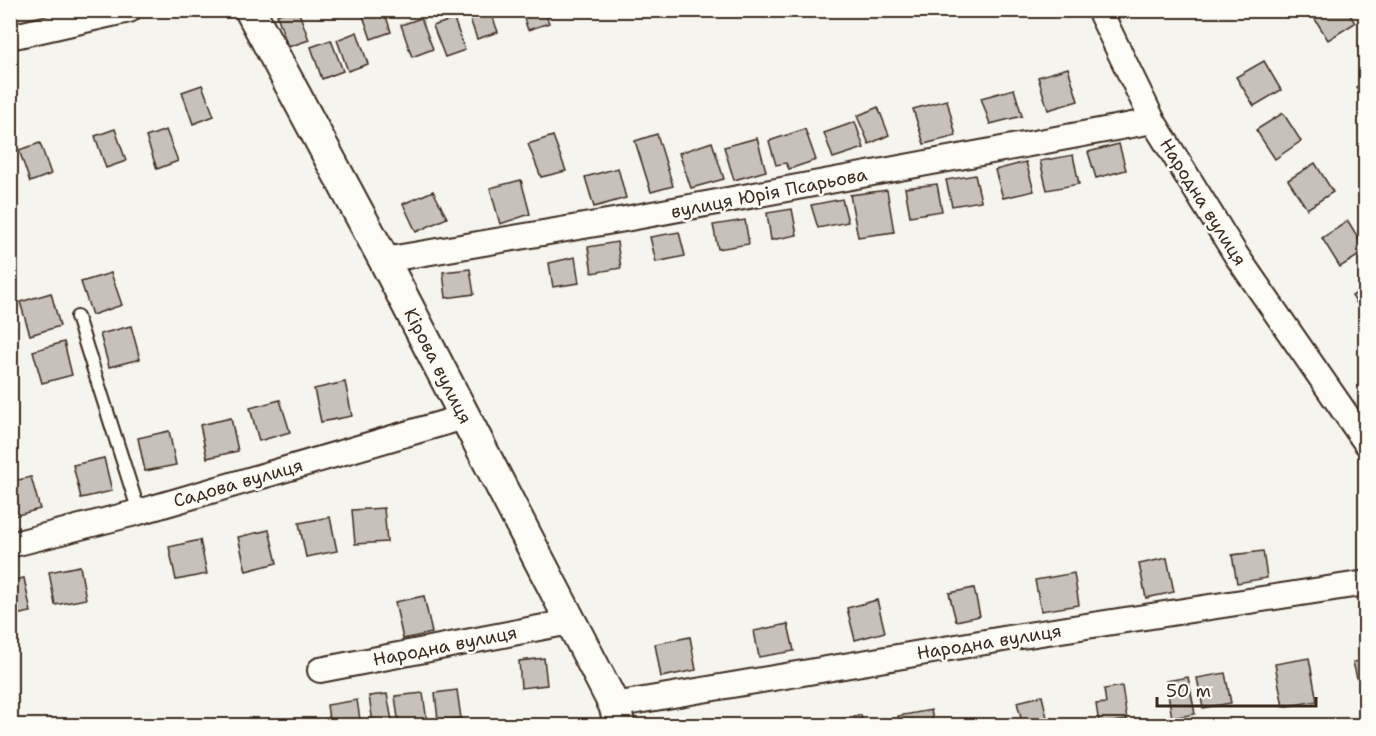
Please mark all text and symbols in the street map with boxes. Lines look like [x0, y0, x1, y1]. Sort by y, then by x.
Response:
street label: Народна вулиця [1154, 134, 1252, 270]
street label: вулиця Юрія Псарьова [669, 162, 869, 224]
street label: Кірова вулиця [398, 304, 478, 428]
street label: Садова вулиця [170, 453, 306, 513]
street label: Народна вулиця [915, 619, 1063, 665]
street label: Народна вулиця [371, 620, 519, 672]
scale bar [1157, 670, 1316, 708]
text: 50 m [1166, 679, 1211, 703]

